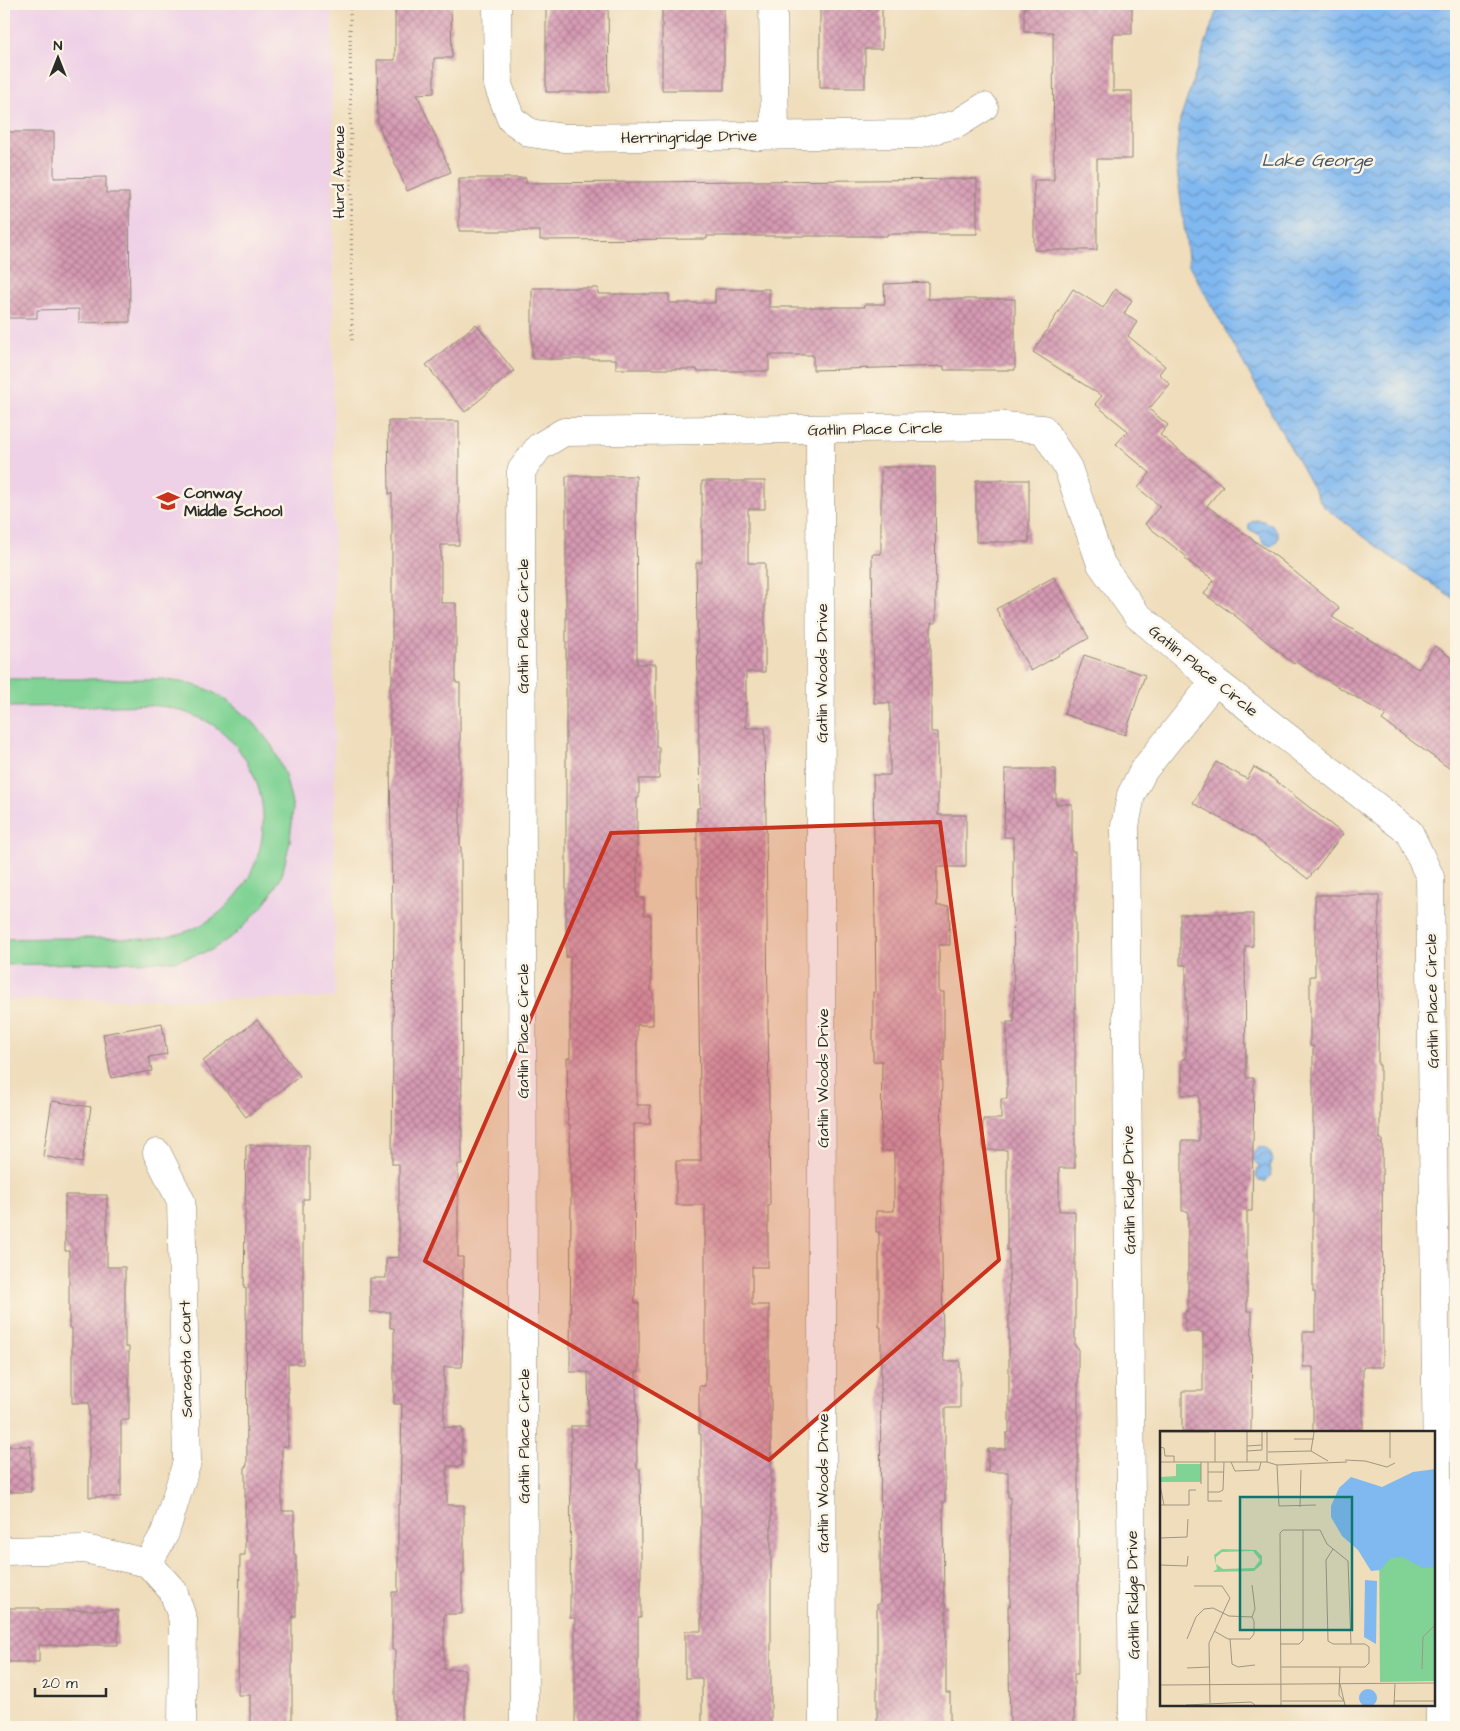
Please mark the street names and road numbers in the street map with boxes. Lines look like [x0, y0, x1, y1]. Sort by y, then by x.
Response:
street label: Hurd Avenue [328, 125, 350, 219]
street label: Herringridge Drive [621, 125, 758, 150]
street label: Gatlin Place Circle [807, 417, 943, 441]
street label: Gatlin Place Circle [512, 558, 534, 693]
street label: Gatlin Woods Drive [811, 603, 833, 743]
street label: Gatlin Place Circle [1144, 620, 1263, 722]
street label: Gatlin Place Circle [1420, 933, 1444, 1069]
street label: Gatlin Place Circle [512, 963, 534, 1098]
street label: Gatlin Woods Drive [812, 1008, 834, 1148]
street label: Gatlin Ridge Drive [1117, 1125, 1142, 1255]
street label: Sarasota Court [174, 1300, 198, 1418]
street label: Gatlin Place Circle [513, 1368, 535, 1503]
street label: Gatlin Woods Drive [812, 1413, 834, 1553]
street label: Gatlin Ridge Drive [1121, 1530, 1146, 1660]

